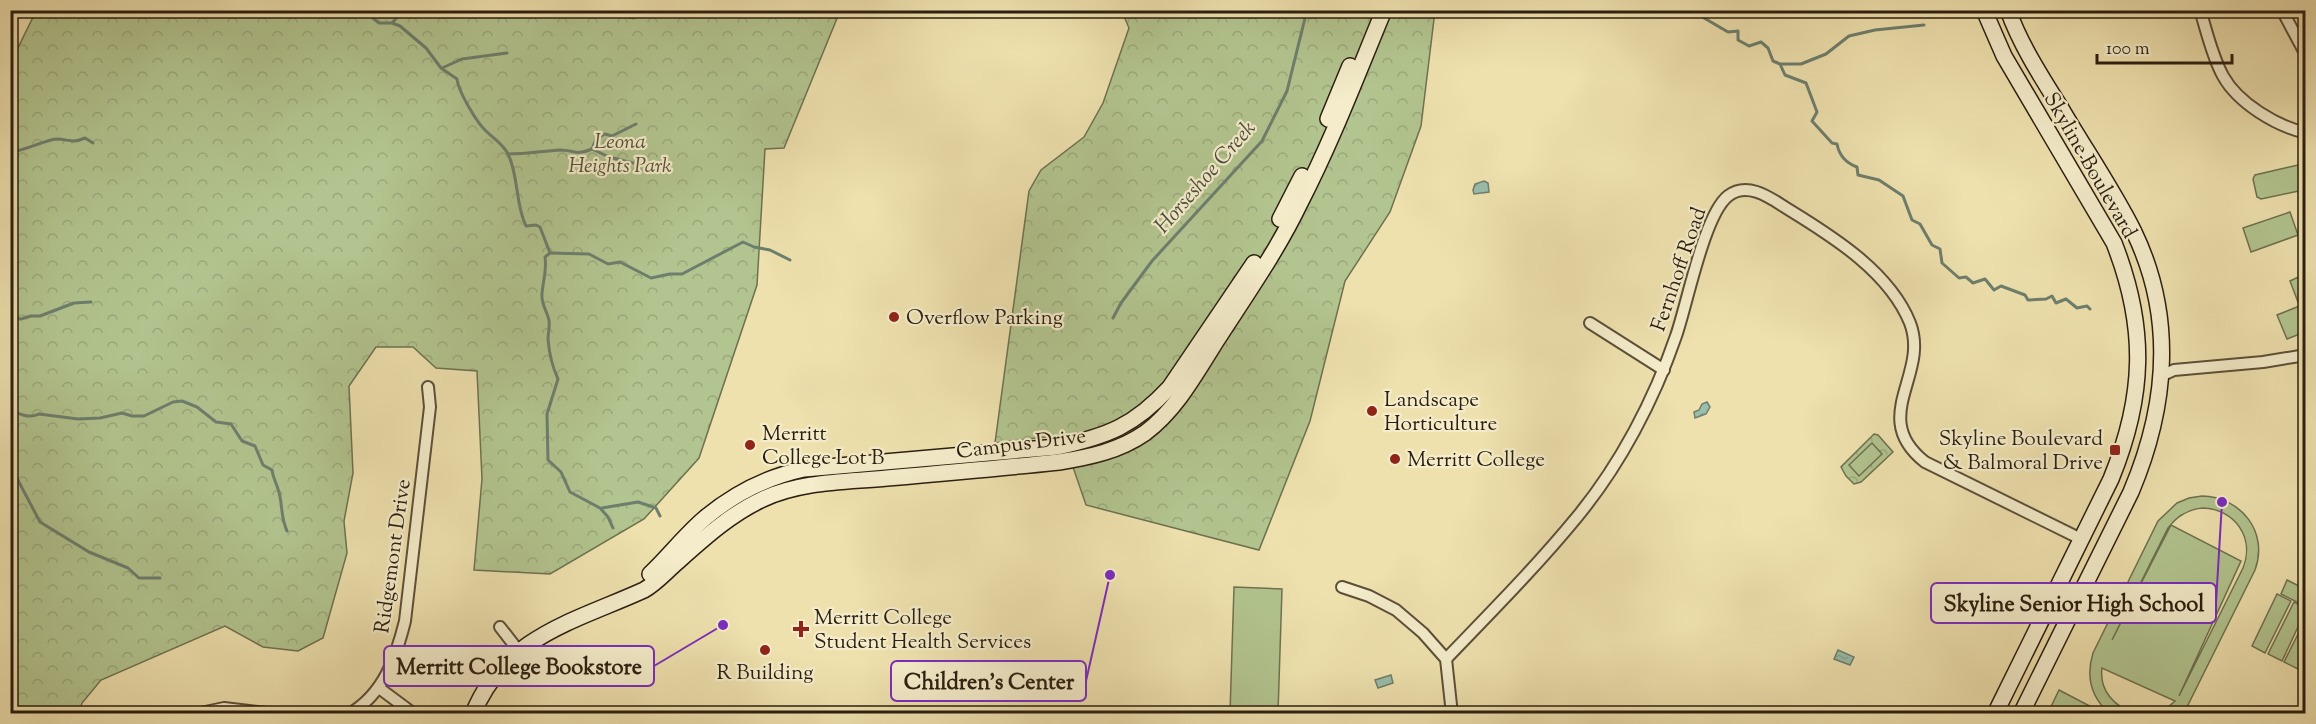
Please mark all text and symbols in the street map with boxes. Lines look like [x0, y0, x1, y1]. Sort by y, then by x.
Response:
scale bar [2097, 27, 2232, 65]
text: 100 m [2106, 37, 2150, 63]
street label: Skyline Boulevard [2035, 87, 2143, 245]
water label: Horseshoe Creek [1148, 114, 1265, 242]
park label: Leona Heights Park [568, 128, 672, 182]
street label: Fernhoff Road [1645, 203, 1715, 336]
place label: Overflow Parking [906, 304, 1063, 334]
marker: Overflow Parking [887, 310, 901, 324]
place label: Landscape Horticulture [1384, 386, 1497, 440]
marker: Landscape Horticulture [1365, 404, 1379, 418]
place label: Merritt College Lot B [762, 420, 884, 474]
street label: Campus Drive [955, 422, 1088, 468]
place label: Skyline Boulevard & Balmoral Drive [1939, 425, 2103, 479]
marker: Merritt College Lot B [743, 438, 757, 452]
marker: Skyline Boulevard & Balmoral Drive [2108, 443, 2122, 457]
place label: Merritt College [1407, 446, 1545, 476]
marker: Merritt College [1388, 452, 1402, 466]
street label: Ridgemont Drive [368, 477, 420, 635]
callout: Skyline Senior High School [1931, 583, 2216, 623]
text: Skyline Senior High School [1944, 590, 2205, 622]
place label: Merritt College Student Health Services [814, 604, 1031, 658]
marker: Merritt College Student Health Services [792, 620, 810, 638]
marker: R Building [758, 643, 772, 657]
callout: Merritt College Bookstore [384, 646, 654, 686]
text: Merritt College Bookstore [396, 653, 642, 685]
place label: R Building [717, 659, 813, 689]
callout: Children's Center [891, 661, 1086, 701]
text: Children's Center [904, 668, 1075, 700]

